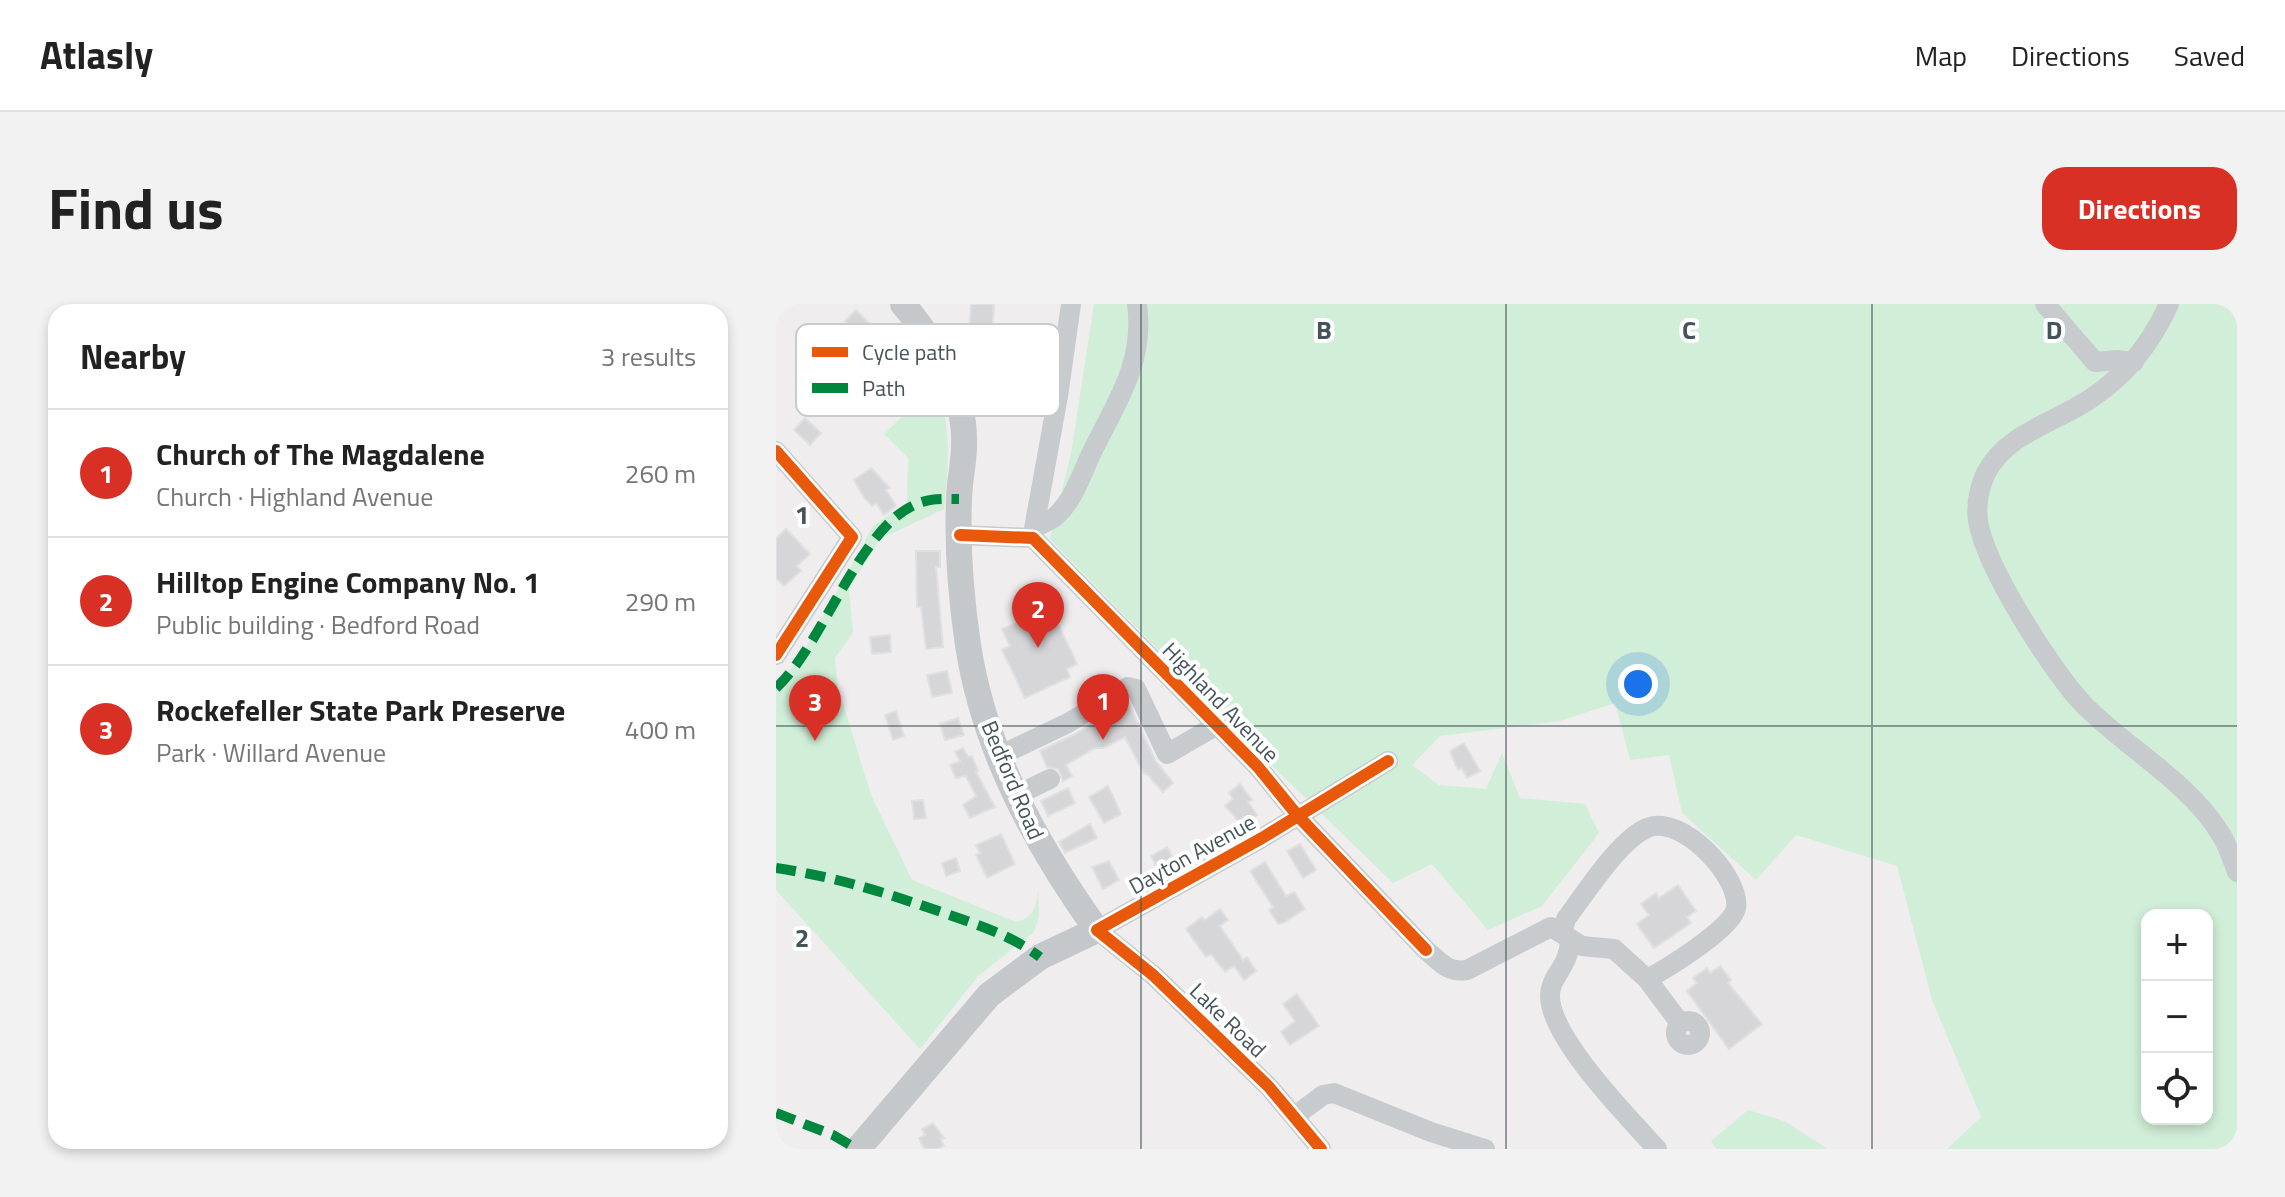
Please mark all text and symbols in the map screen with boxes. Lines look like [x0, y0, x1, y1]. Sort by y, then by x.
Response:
text: Atlasly [40, 26, 153, 84]
text: Map [1915, 34, 1967, 77]
text: Directions [2011, 34, 2130, 77]
text: Saved [2174, 34, 2245, 77]
text: Find us [48, 166, 224, 251]
button: Directions [2042, 167, 2237, 250]
text: B [1316, 310, 1332, 349]
text: C [1682, 310, 1696, 349]
text: D [2046, 310, 2062, 349]
legend [796, 324, 1060, 416]
text: Nearby [80, 330, 186, 382]
text: Cycle path [862, 335, 957, 369]
text: 3 results [601, 337, 696, 376]
text: Path [862, 371, 906, 405]
text: Church of The Magdalene [156, 431, 485, 477]
text: 1 [99, 454, 113, 493]
text: 260 m [625, 454, 696, 493]
text: Church · Highland Avenue [156, 477, 433, 516]
text: 1 [795, 495, 809, 534]
text: Hilltop Engine Company No. 1 [156, 559, 540, 605]
text: 2 [99, 582, 113, 621]
text: 290 m [625, 582, 696, 621]
pin: 2 [1012, 582, 1064, 648]
text: Public building · Bedford Road [156, 605, 480, 644]
street label: Highland Avenue [1155, 634, 1287, 770]
your location [1618, 664, 1658, 704]
pin: 1 [1077, 674, 1129, 740]
pin: 3 [789, 675, 841, 741]
text: Rockefeller State Park Preserve [156, 687, 565, 733]
text: 3 [99, 710, 113, 749]
text: 400 m [625, 710, 696, 749]
street label: Bedford Road [973, 715, 1053, 845]
text: Park · Willard Avenue [156, 733, 386, 772]
street label: Dayton Avenue [1122, 805, 1262, 903]
map controls [2141, 909, 2213, 1125]
button: + [2141, 909, 2213, 981]
text: 2 [795, 918, 809, 957]
street label: Lake Road [1182, 975, 1274, 1065]
button: − [2141, 981, 2213, 1053]
button: locate [2141, 1053, 2213, 1125]

